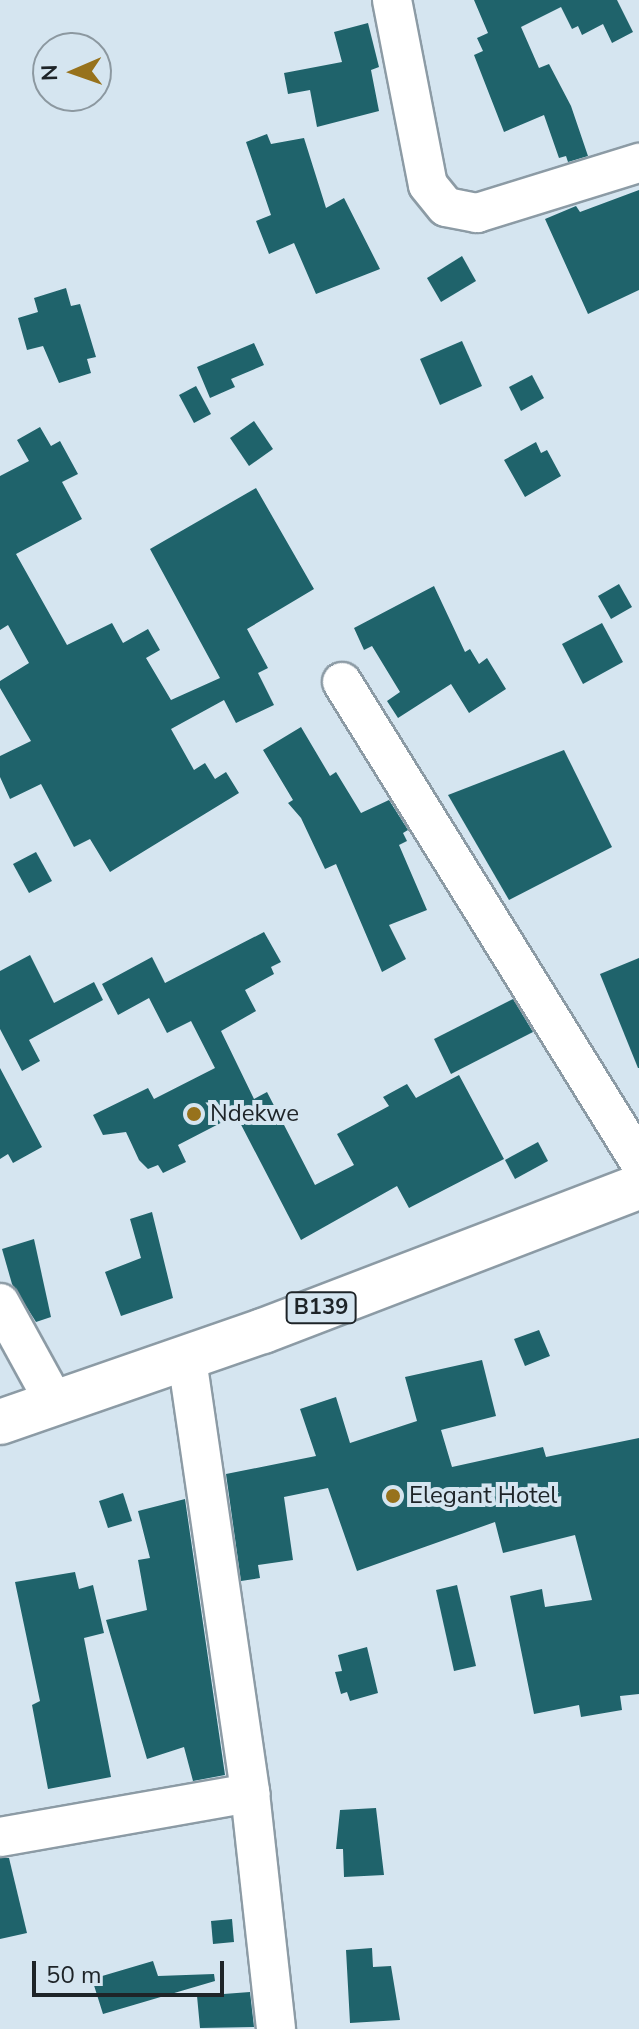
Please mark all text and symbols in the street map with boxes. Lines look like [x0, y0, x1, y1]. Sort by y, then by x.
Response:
north arrow [32, 32, 112, 112]
text: N [35, 64, 65, 82]
place label: Ndekwe [210, 1100, 299, 1128]
marker: Ndekwe [185, 1105, 203, 1123]
road number: B139 [285, 1290, 357, 1326]
place label: Elegant Hotel [409, 1482, 557, 1510]
marker: Elegant Hotel [384, 1487, 402, 1505]
scale bar [36, 1945, 228, 1995]
text: 50 m [46, 1959, 102, 1991]

